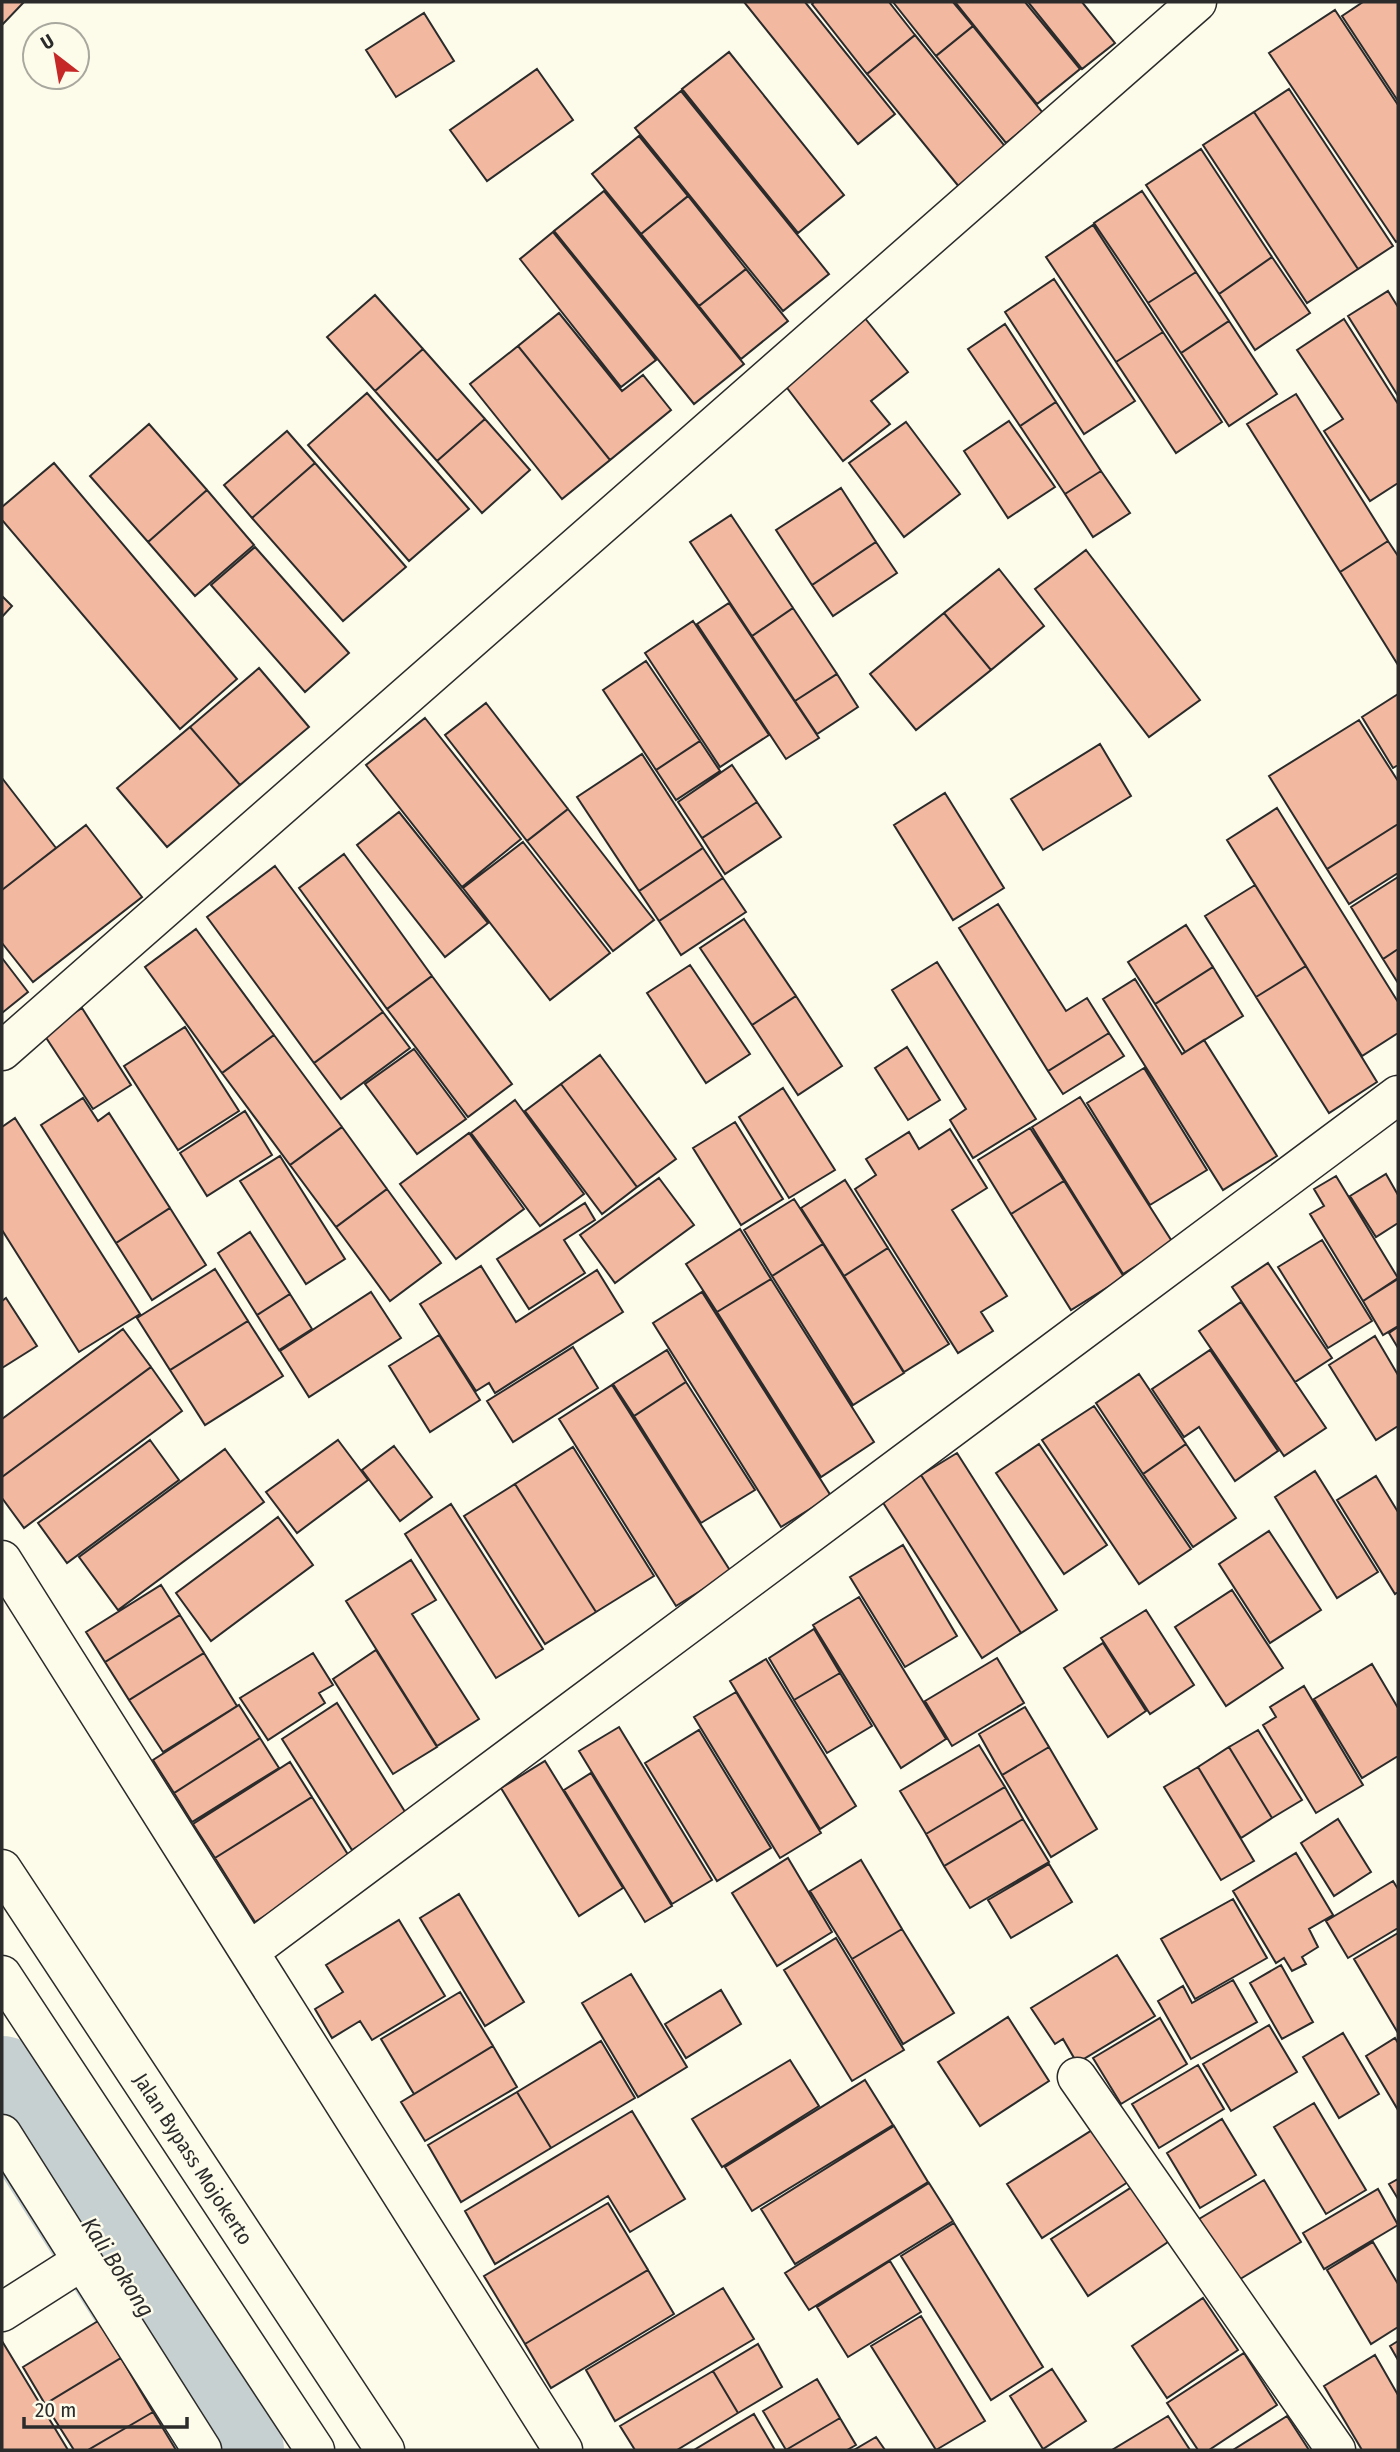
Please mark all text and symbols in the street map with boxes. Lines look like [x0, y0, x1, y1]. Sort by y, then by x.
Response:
north arrow [21, 21, 91, 91]
text: U [37, 29, 58, 55]
street label: Jalan Bypass Mojokerto [128, 2068, 258, 2250]
water label: Kali Bokong [75, 2212, 161, 2322]
scale bar [24, 2386, 187, 2430]
text: 20 m [35, 2397, 76, 2423]

